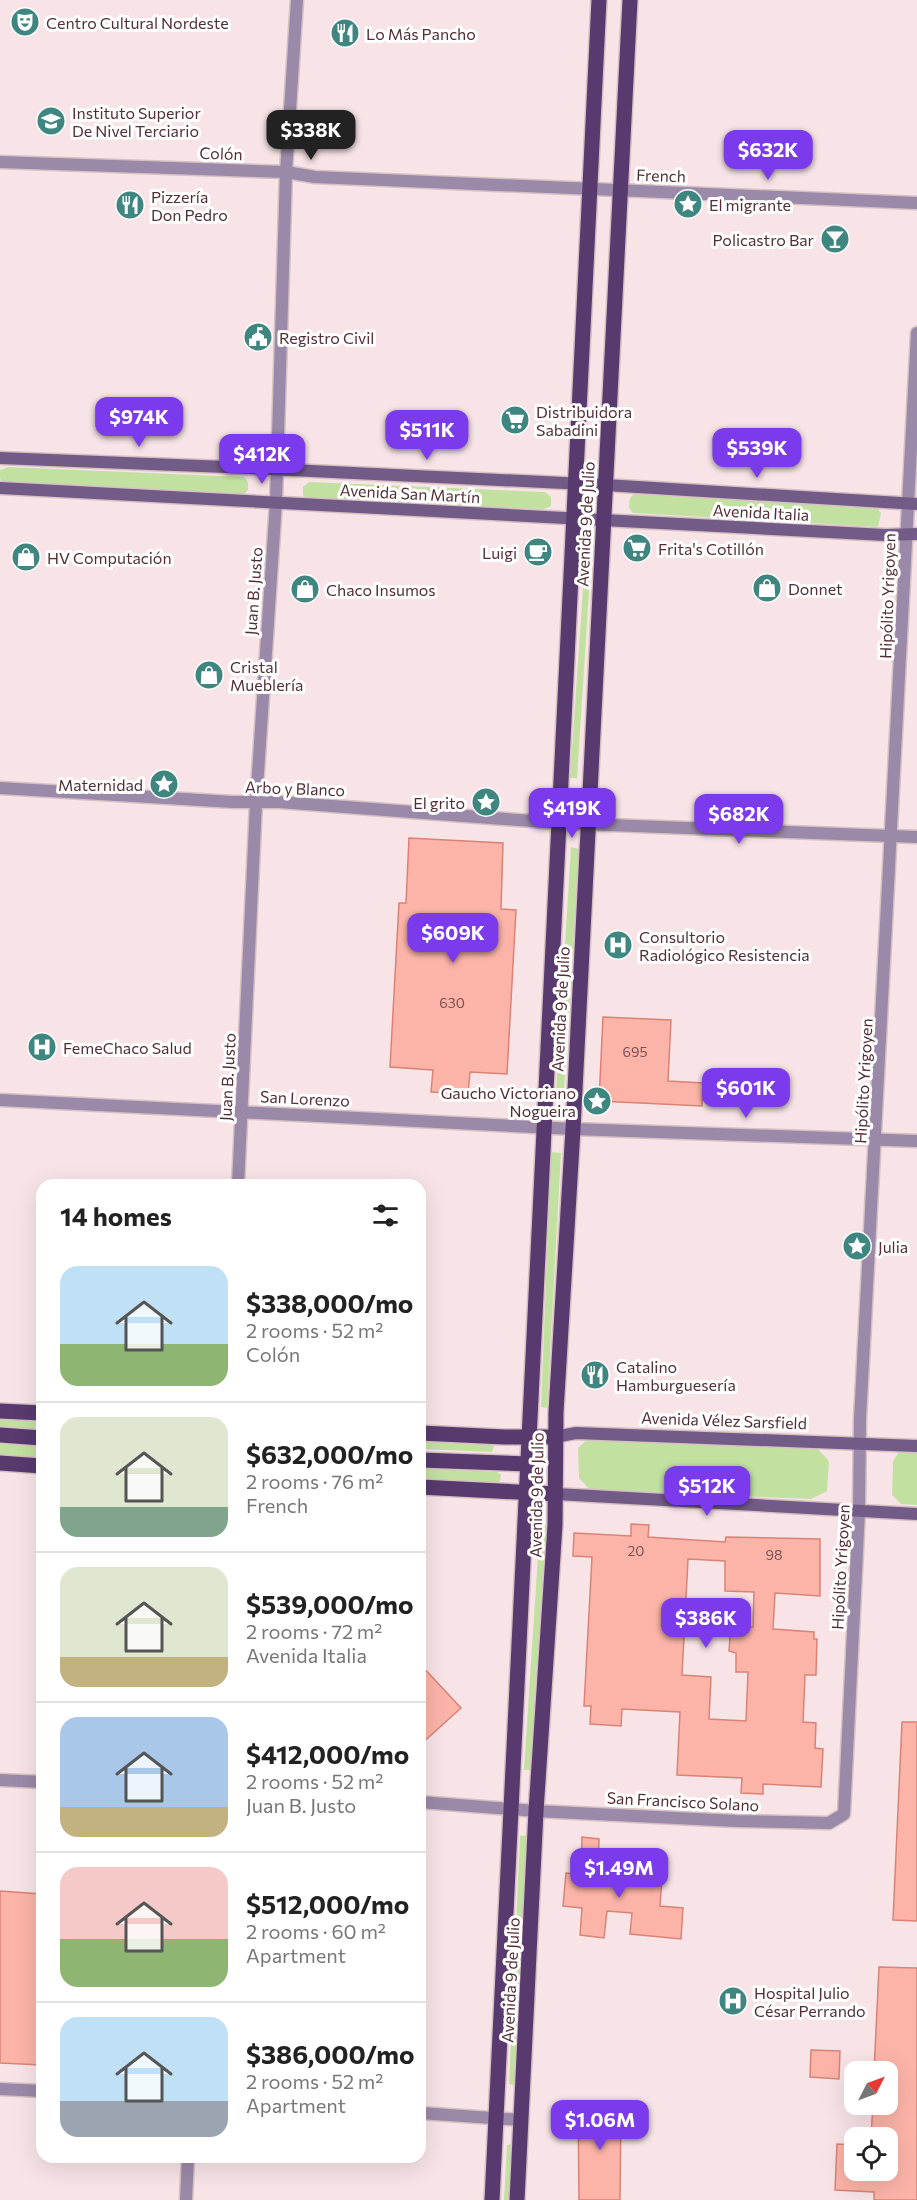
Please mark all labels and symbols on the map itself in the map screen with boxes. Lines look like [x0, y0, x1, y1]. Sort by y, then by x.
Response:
theatre icon: Centro Cultural Nordeste [9, 6, 41, 38]
place label: Centro Cultural Nordeste [46, 13, 229, 32]
restaurant icon: Lo Más Pancho [329, 17, 361, 49]
place label: Lo Más Pancho [366, 24, 476, 43]
place label: Instituto Superior De Nivel Terciario [72, 103, 201, 140]
school or university icon: Instituto Superior De Nivel Terciario [35, 105, 67, 137]
pin: $338K [269, 110, 353, 161]
pin: $632K [726, 130, 810, 181]
street label: Colón [199, 143, 243, 163]
street label: French [636, 165, 686, 185]
place label: Pizzería Don Pedro [151, 187, 228, 224]
place icon: El migrante [672, 188, 704, 220]
restaurant icon: Pizzería Don Pedro [114, 189, 146, 221]
place label: El migrante [709, 195, 791, 214]
bar icon: Policastro Bar [819, 223, 851, 255]
place label: Policastro Bar [713, 230, 815, 249]
public building icon: Registro Civil [242, 321, 274, 353]
place label: Registro Civil [279, 328, 374, 347]
pin: $974K [97, 397, 181, 448]
place label: Distribuidora Sabadini [536, 402, 632, 439]
supermarket icon: Distribuidora Sabadini [499, 404, 531, 436]
pin: $511K [385, 410, 469, 461]
pin: $539K [715, 428, 799, 479]
pin: $412K [220, 434, 304, 485]
street label: Avenida 9 de Julio [572, 461, 598, 587]
street label: Avenida San Martín [339, 480, 481, 506]
street label: Avenida Italia [712, 500, 810, 524]
supermarket icon: Frita's Cotillón [621, 532, 653, 564]
street label: Hipólito Yrigoyen [875, 533, 899, 659]
cafe icon: Luigi [522, 536, 554, 568]
place label: Frita's Cotillón [658, 539, 764, 558]
shop icon: HV Computación [10, 541, 42, 573]
place label: Luigi [482, 543, 517, 562]
street label: Juan B. Justo [240, 546, 266, 636]
place label: HV Computación [47, 548, 172, 567]
shop icon: Donnet [751, 572, 783, 604]
shop icon: Chaco Insumos [289, 573, 321, 605]
place label: Donnet [788, 579, 843, 598]
place label: Chaco Insumos [326, 580, 436, 599]
place label: Cristal Mueblería [230, 657, 304, 694]
shop icon: Cristal Mueblería [193, 659, 225, 691]
place icon: Maternidad [148, 768, 180, 800]
place label: Maternidad [58, 775, 143, 794]
street label: Arbo y Blanco [245, 777, 345, 799]
place icon: El grito [470, 786, 502, 818]
pin: $419K [530, 788, 614, 839]
place label: El grito [413, 793, 465, 812]
pin: $682K [697, 794, 781, 845]
pin: $609K [411, 913, 495, 964]
place label: Consultorio Radiológico Resistencia [639, 927, 810, 964]
hospital icon: Consultorio Radiológico Resistencia [602, 929, 634, 961]
street label: Avenida 9 de Julio [547, 946, 573, 1072]
house number: 630 [439, 994, 465, 1011]
street label: Hipólito Yrigoyen [850, 1018, 876, 1144]
hospital icon: FemeChaco Salud [26, 1031, 58, 1063]
street label: Juan B. Justo [215, 1032, 239, 1122]
place label: FemeChaco Salud [63, 1038, 192, 1057]
house number: 695 [623, 1043, 647, 1060]
pin: $601K [704, 1068, 788, 1119]
place label: Gaucho Victoriano Nogueira [441, 1083, 576, 1120]
place icon: Gaucho Victoriano Nogueira [581, 1085, 613, 1117]
street label: San Lorenzo [260, 1086, 350, 1110]
place icon: Julia [841, 1230, 873, 1262]
place label: Julia [878, 1237, 908, 1256]
place label: Catalino Hamburguesería [616, 1357, 736, 1394]
restaurant icon: Catalino Hamburguesería [579, 1359, 611, 1391]
street label: Avenida Vélez Sarsfield [641, 1408, 807, 1432]
street label: Avenida 9 de Julio [525, 1432, 547, 1558]
pin: $512K [665, 1466, 749, 1517]
street label: Hipólito Yrigoyen [827, 1504, 853, 1630]
house number: 20 [628, 1542, 644, 1559]
house number: 98 [766, 1546, 783, 1563]
pin: $386K [664, 1598, 748, 1649]
street label: San Francisco Solano [606, 1788, 760, 1814]
pin: $1.49M [570, 1848, 668, 1899]
street label: Avenida 9 de Julio [497, 1917, 523, 2043]
place label: Hospital Julio César Perrando [754, 1983, 866, 2020]
hospital icon: Hospital Julio César Perrando [717, 1985, 749, 2017]
north arrow [844, 2061, 898, 2115]
pin: $1.06M [551, 2100, 649, 2151]

